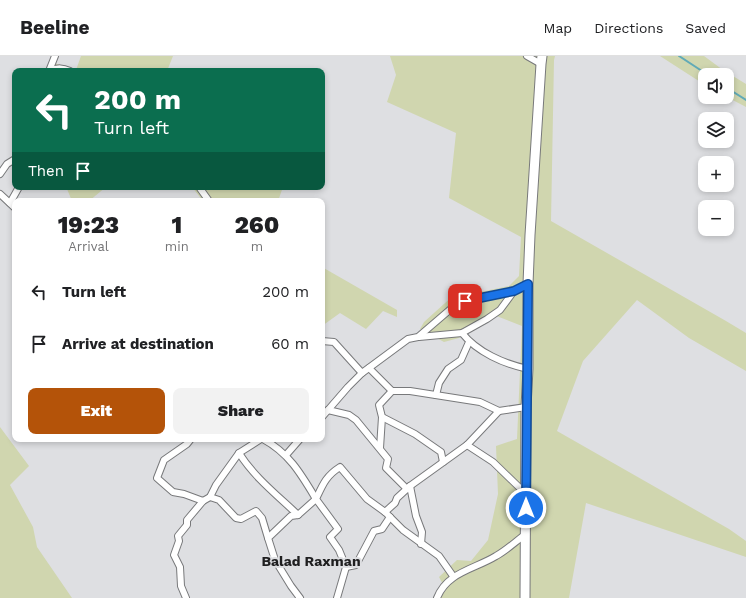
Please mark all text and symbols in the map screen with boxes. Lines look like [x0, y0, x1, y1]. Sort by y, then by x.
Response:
text: Beeline [20, 16, 90, 39]
text: Map [544, 20, 572, 36]
text: Directions [594, 20, 663, 36]
text: Saved [685, 20, 726, 36]
map controls [698, 68, 734, 236]
button: sound [698, 68, 734, 104]
text: 200 m [94, 83, 181, 116]
icon: left [28, 84, 80, 136]
button: layers [698, 112, 734, 148]
text: Turn left [94, 117, 169, 138]
button: + [698, 156, 734, 192]
icon: arrive [72, 160, 94, 182]
text: Then [28, 162, 64, 180]
button: − [698, 200, 734, 236]
text: 19:23 [58, 211, 119, 239]
text: 1 [171, 211, 182, 239]
text: 260 [234, 211, 279, 239]
text: Arrival [68, 239, 109, 254]
text: min [165, 239, 189, 254]
text: m [251, 239, 263, 254]
icon: left [28, 281, 50, 303]
text: Turn left [62, 283, 126, 301]
text: 200 m [262, 283, 309, 301]
pin [448, 284, 482, 318]
icon: arrive [454, 290, 476, 312]
icon: arrive [28, 333, 50, 355]
text: Arrive at destination [62, 335, 214, 353]
text: 60 m [271, 335, 309, 353]
button: Exit [28, 388, 165, 434]
button: Share [173, 388, 309, 434]
position arrow [505, 487, 547, 529]
district label: Balad Raxman [261, 553, 361, 569]

